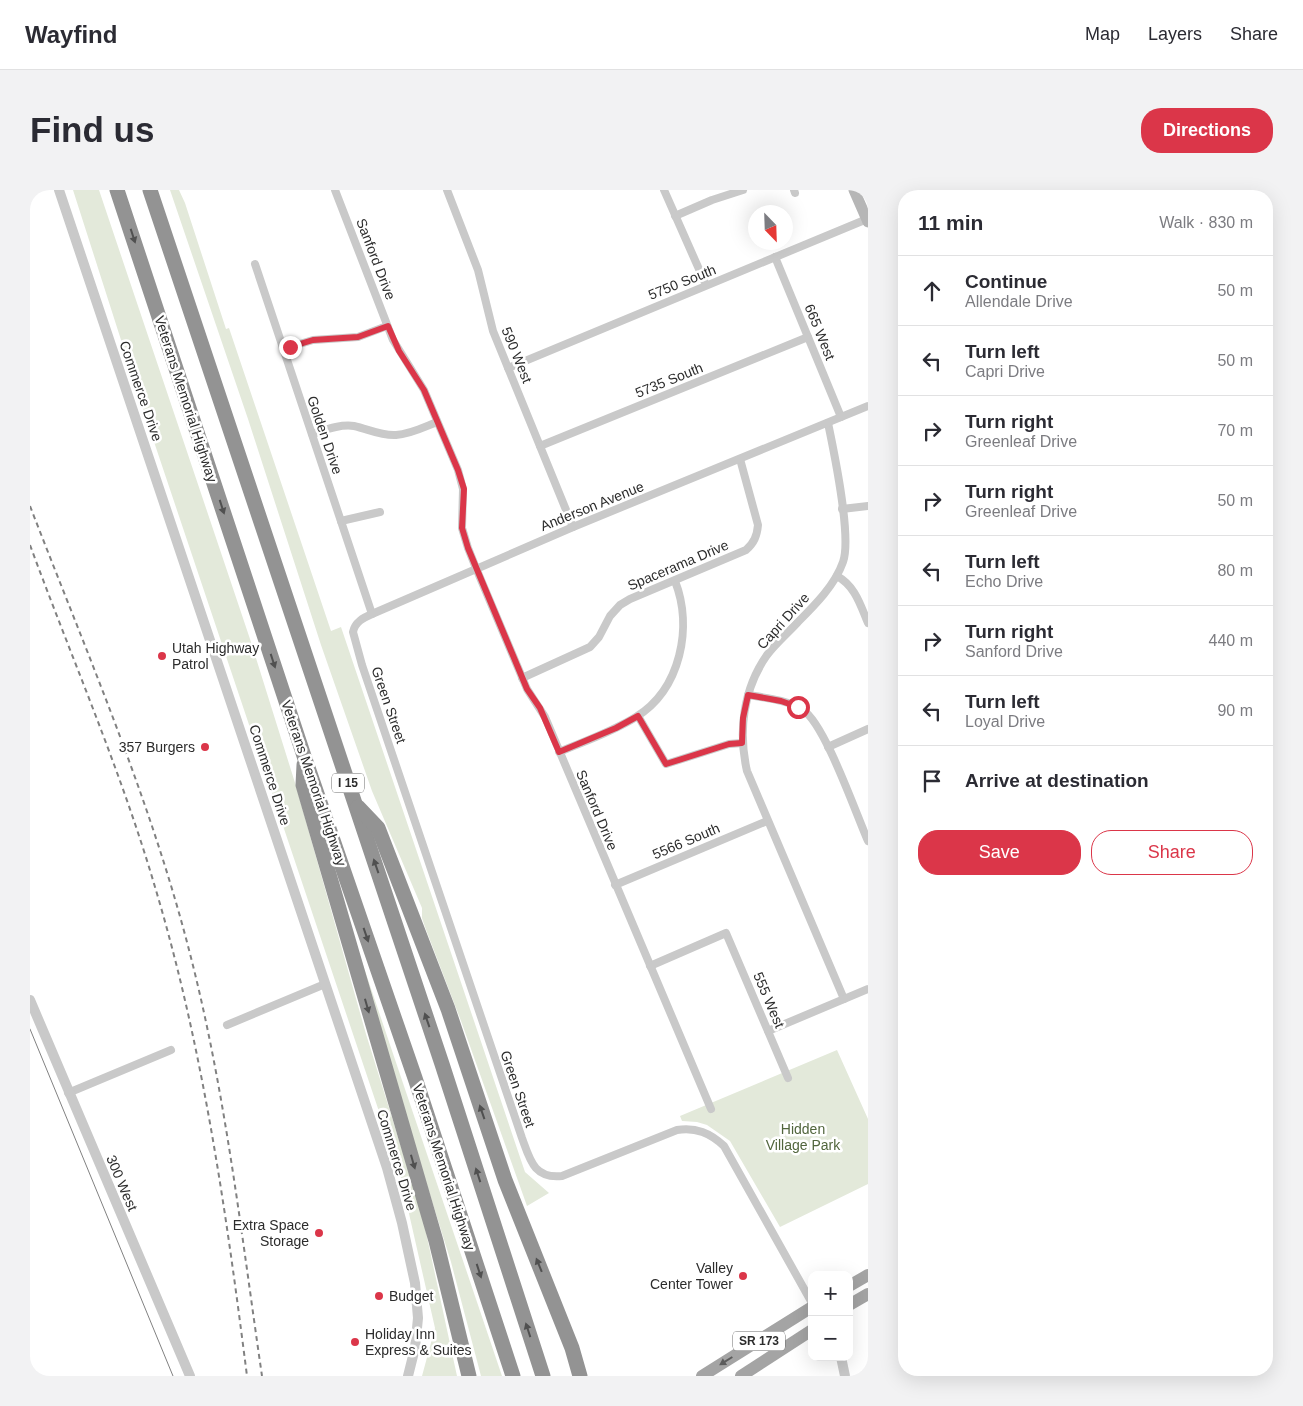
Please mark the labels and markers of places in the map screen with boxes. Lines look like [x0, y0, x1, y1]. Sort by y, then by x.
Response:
place label: Utah Highway Patrol [172, 640, 259, 672]
marker: Utah Highway Patrol [156, 650, 168, 662]
place label: 357 Burgers [119, 739, 195, 755]
marker: 357 Burgers [199, 741, 211, 753]
place label: Extra Space Storage [233, 1217, 309, 1249]
marker: Extra Space Storage [313, 1227, 325, 1239]
place label: Valley Center Tower [650, 1260, 733, 1292]
marker: Valley Center Tower [737, 1270, 749, 1282]
place label: Budget [389, 1288, 433, 1304]
marker: Budget [373, 1290, 385, 1302]
place label: Holiday Inn Express & Suites [365, 1326, 472, 1358]
marker: Holiday Inn Express & Suites [349, 1336, 361, 1348]

